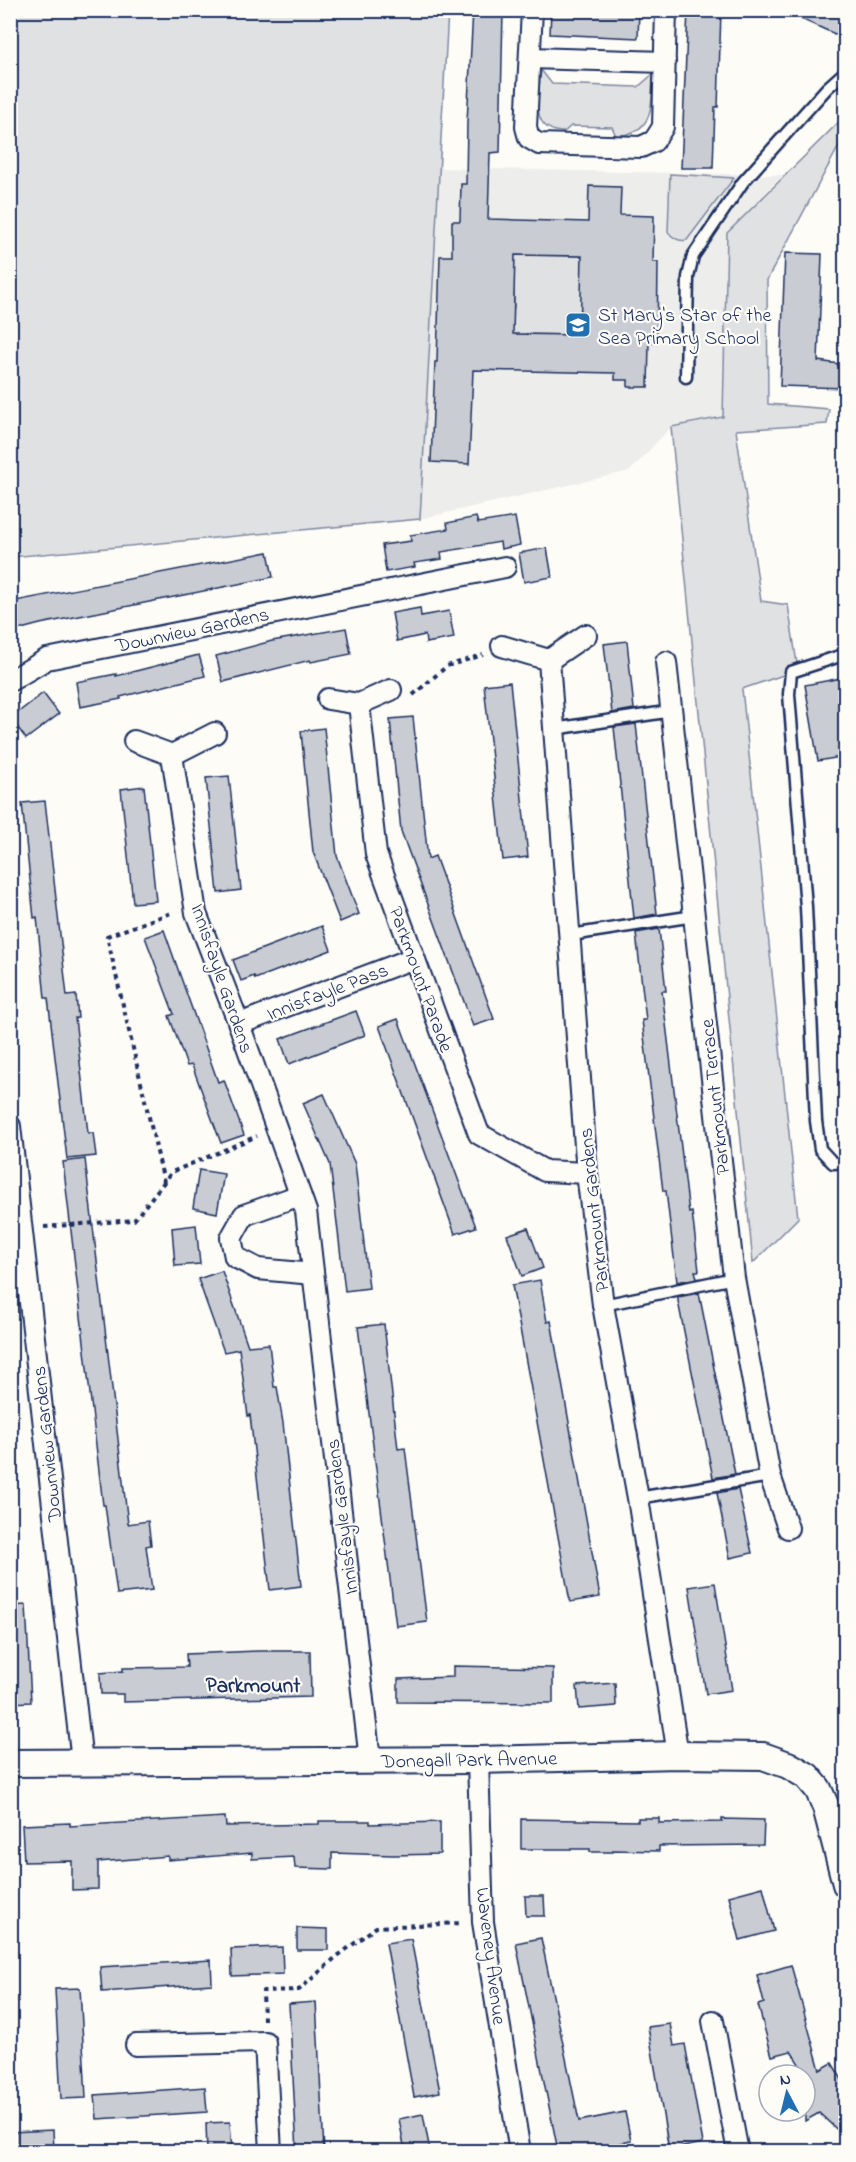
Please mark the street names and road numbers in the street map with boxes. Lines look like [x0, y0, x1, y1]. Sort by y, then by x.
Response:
street label: Downview Gardens [112, 601, 272, 662]
street label: Innisfayle Gardens [181, 900, 260, 1058]
street label: Parkmount Parade [380, 903, 460, 1057]
street label: Innisfayle Pass [263, 957, 393, 1030]
street label: Parkmount Terrace [694, 1017, 739, 1176]
street label: Parkmount Gardens [572, 1126, 619, 1293]
street label: Downview Gardens [26, 1365, 71, 1524]
street label: Innisfayle Gardens [320, 1437, 367, 1596]
street label: Donegall Park Avenue [380, 1745, 558, 1779]
street label: Waveney Avenue [467, 1886, 512, 2027]

